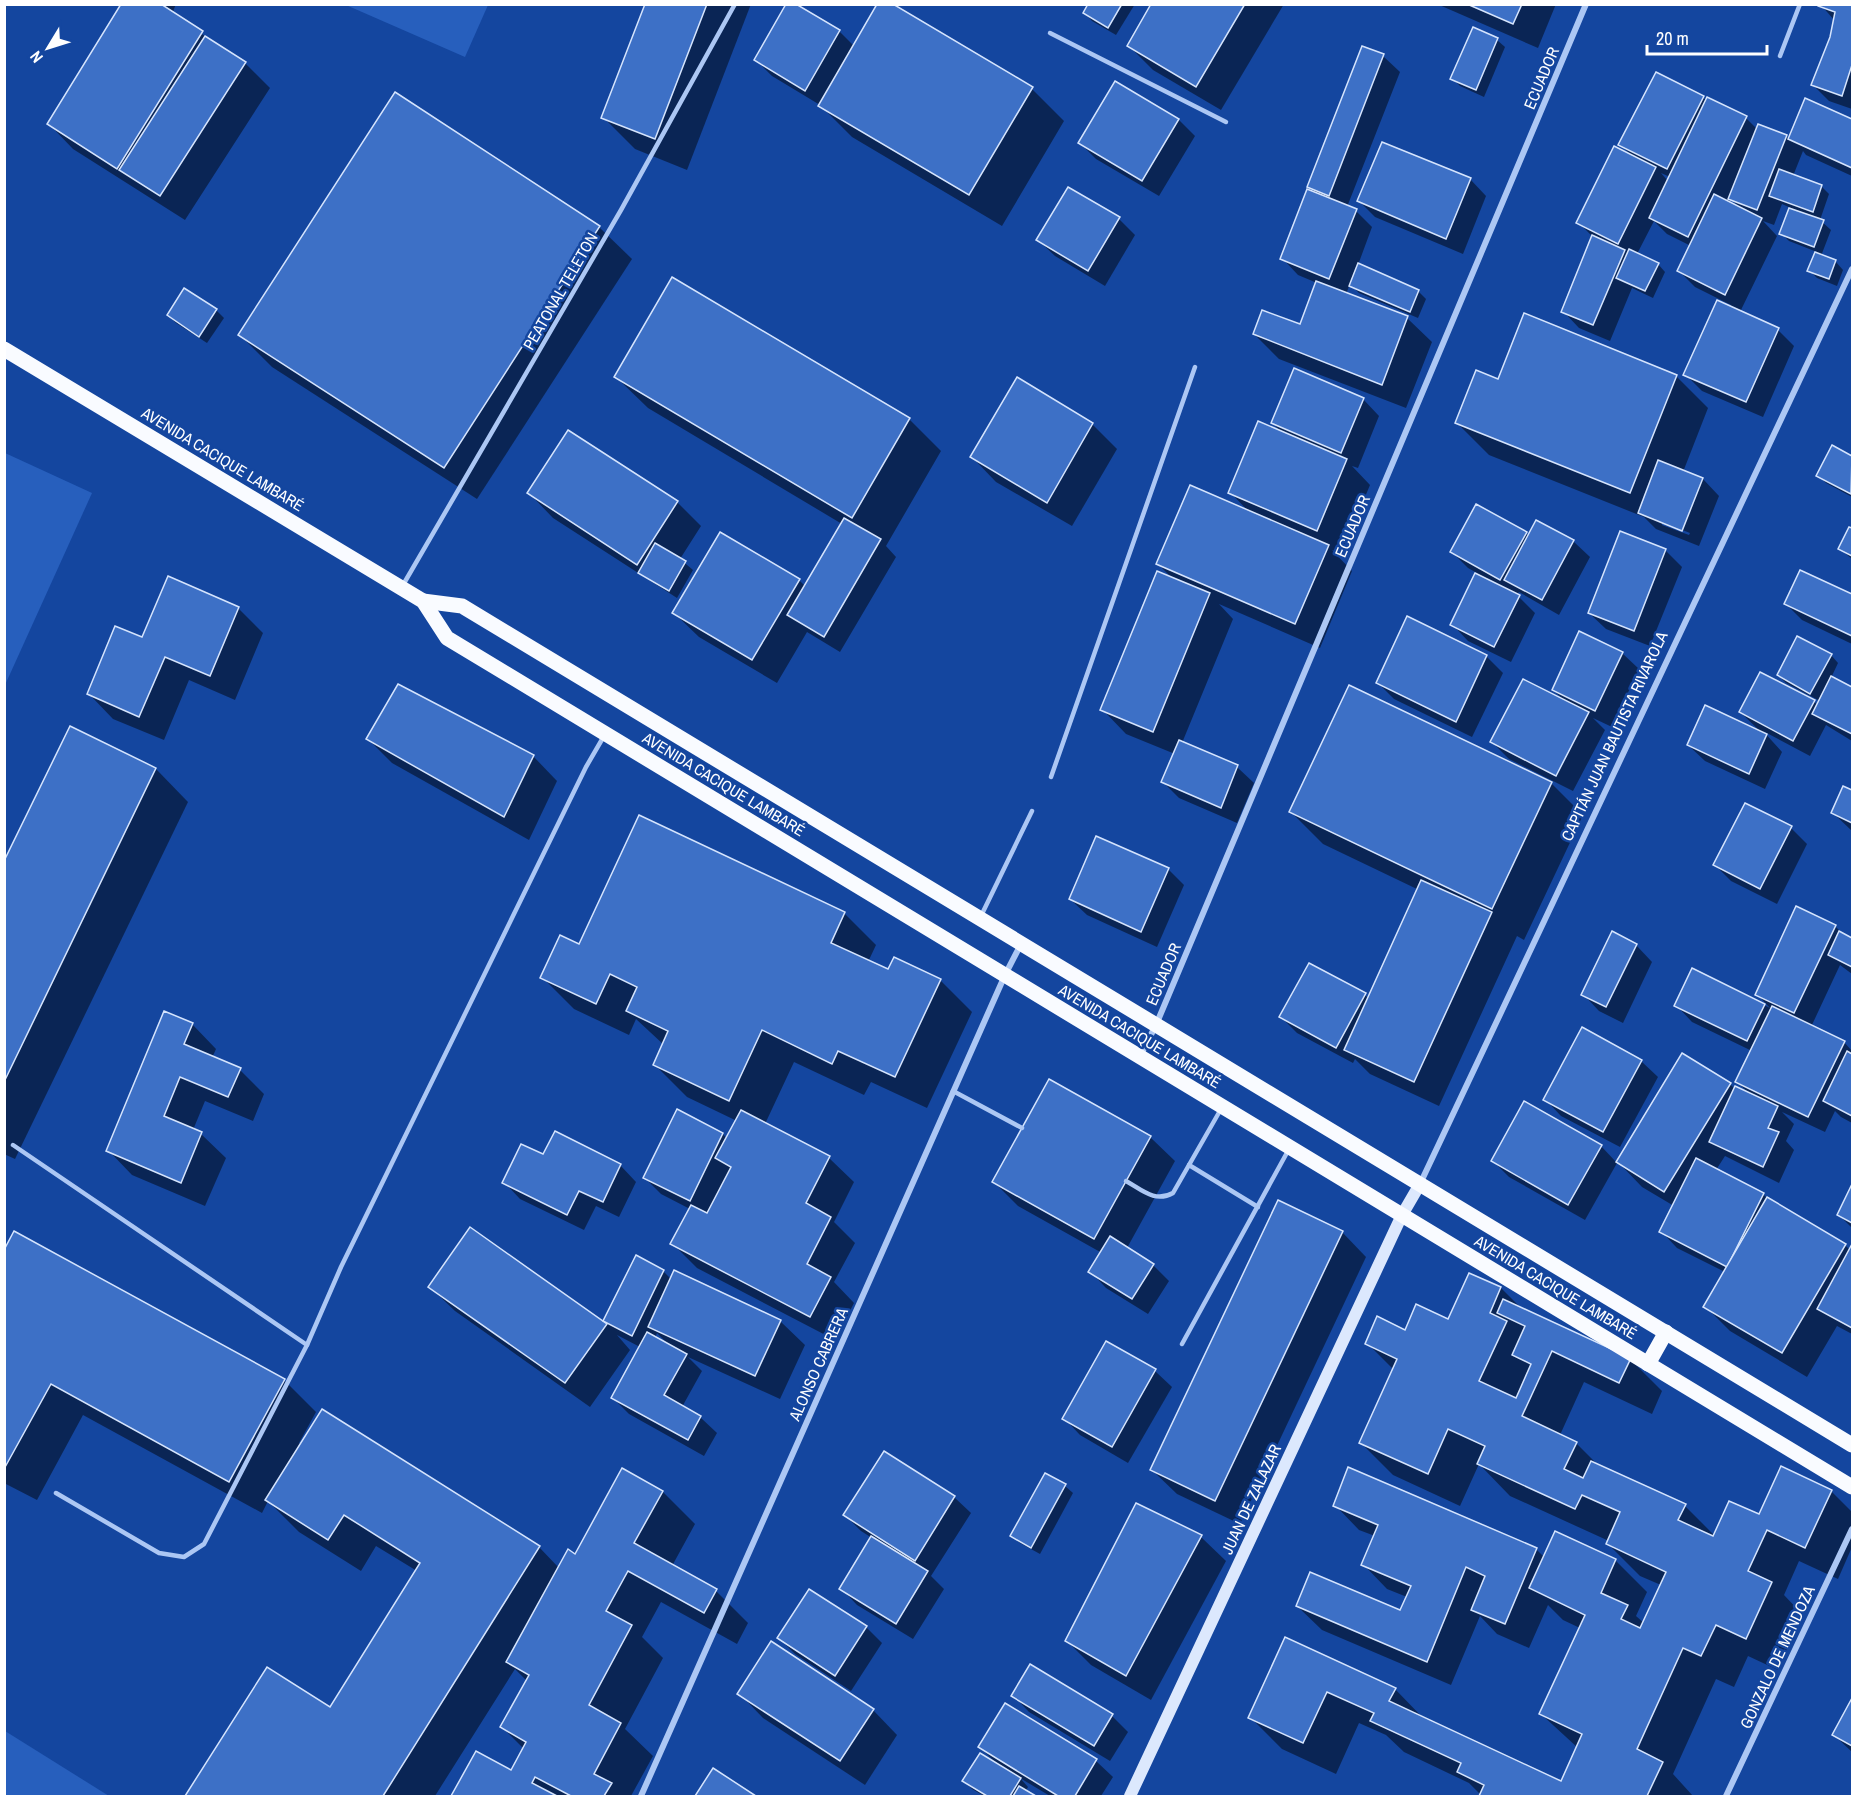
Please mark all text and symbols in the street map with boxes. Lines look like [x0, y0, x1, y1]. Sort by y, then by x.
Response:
north arrow [18, 18, 78, 78]
scale bar [1647, 18, 1767, 56]
text: 20 m [1656, 26, 1689, 51]
street label: ECUADOR [1518, 43, 1564, 112]
text: N [25, 47, 48, 68]
street label: PEATONAL TELETON [517, 228, 603, 354]
street label: AVENIDA CACIQUE LAMBARÉ [137, 401, 308, 516]
street label: ECUADOR [1329, 491, 1375, 560]
street label: CAPITÁN JUAN BAUTISTA RIVAROLA [1556, 627, 1672, 844]
street label: AVENIDA CACIQUE LAMBARÉ [638, 726, 809, 841]
street label: ECUADOR [1140, 939, 1186, 1008]
street label: AVENIDA CACIQUE LAMBARÉ [1054, 978, 1225, 1093]
street label: AVENIDA CACIQUE LAMBARÉ [1470, 1229, 1641, 1344]
street label: ALONSO CABRERA [783, 1304, 853, 1425]
street label: JUAN DE ZALAZAR [1216, 1440, 1286, 1558]
street label: GONZALO DE MENDOZA [1734, 1582, 1820, 1732]

